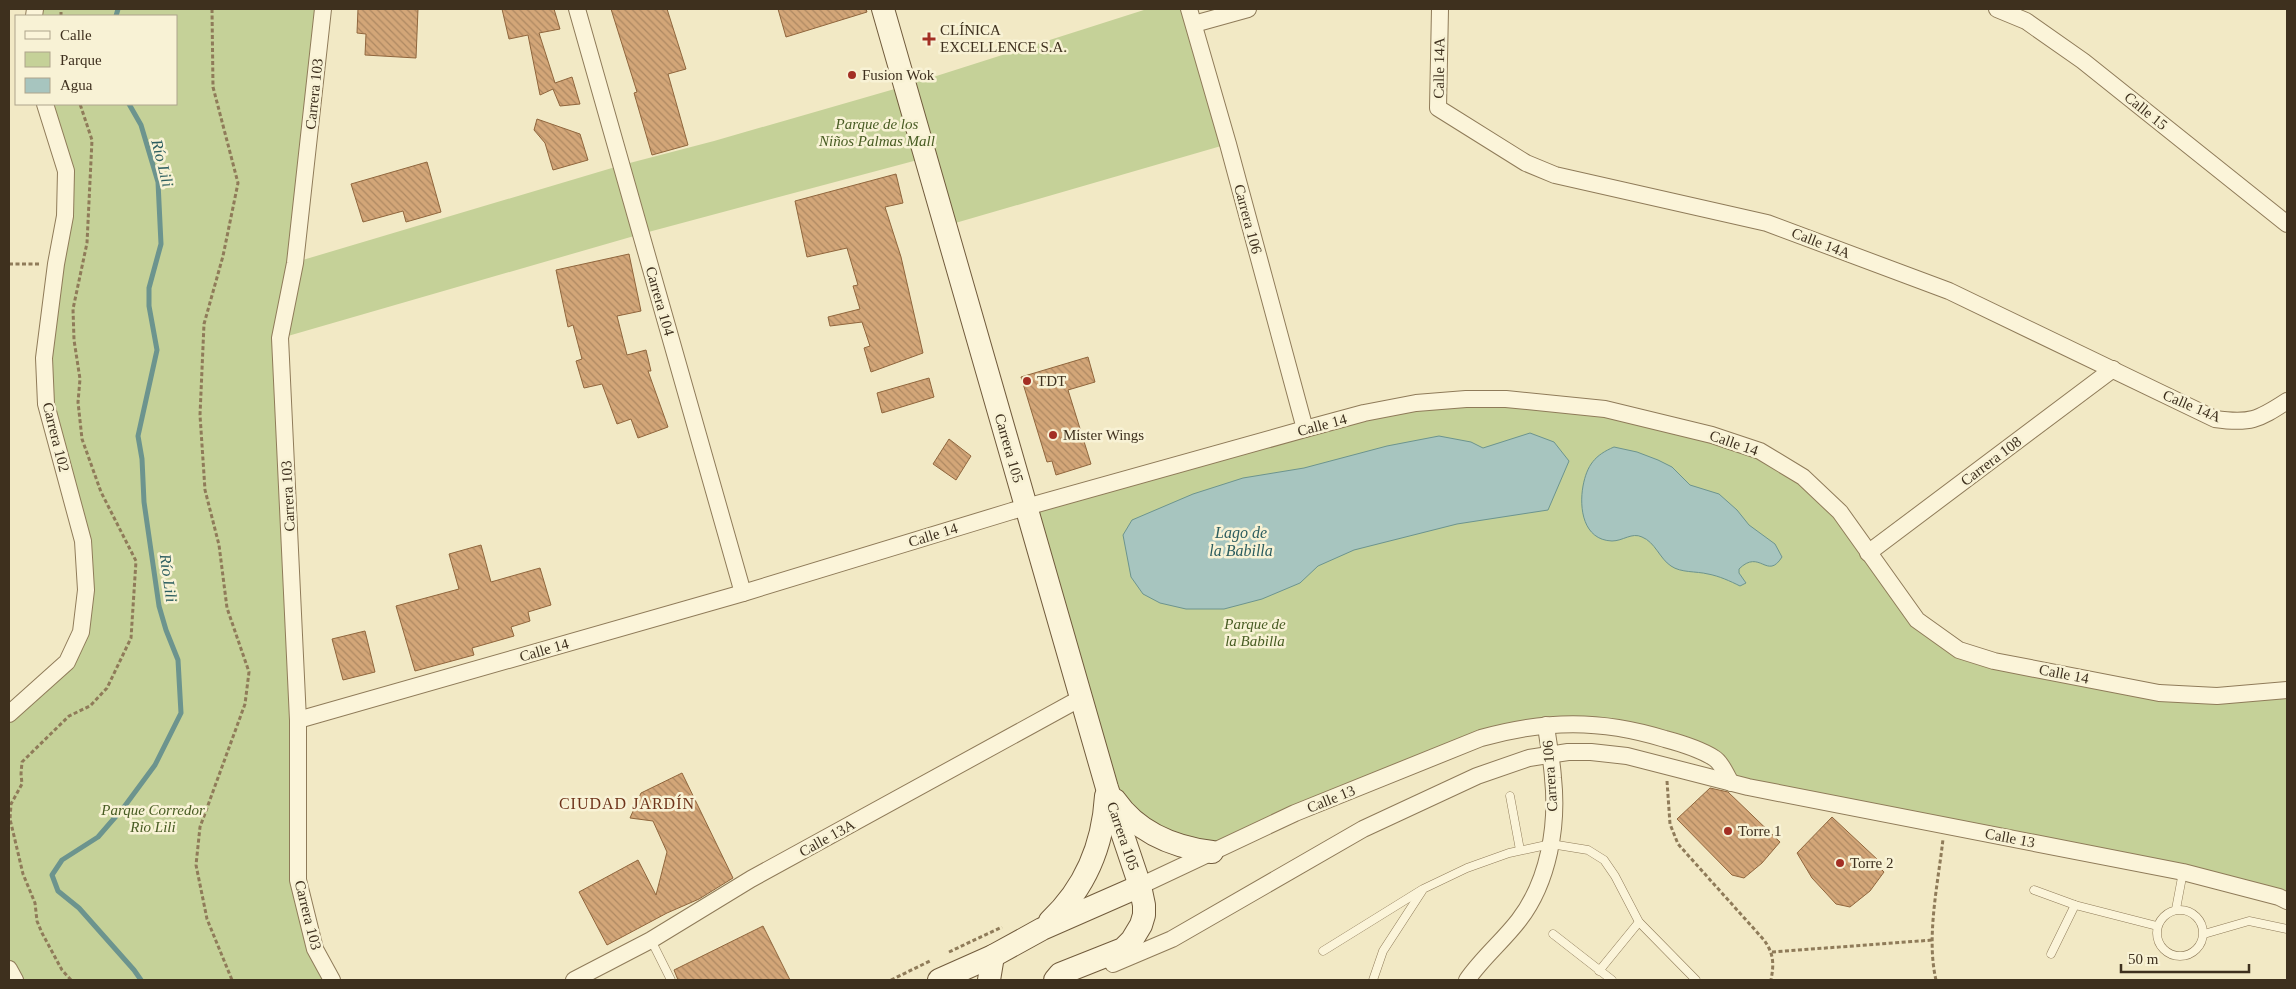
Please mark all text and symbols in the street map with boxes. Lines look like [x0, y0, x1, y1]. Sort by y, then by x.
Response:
legend [15, 15, 178, 105]
place label: CLÍNICA EXCELLENCE S.A. [940, 22, 1067, 55]
text: Calle [60, 27, 92, 43]
marker: CLÍNICA EXCELLENCE S.A. [922, 32, 936, 46]
street label: Calle 14A [1430, 37, 1448, 99]
text: Parque [60, 52, 102, 68]
street label: Carrera 103 [302, 58, 326, 130]
place label: Fusion Wok [862, 67, 935, 83]
marker: Fusion Wok [846, 69, 858, 81]
text: Agua [60, 77, 93, 93]
street label: Calle 15 [2121, 89, 2171, 133]
park label: Parque de los Niños Palmas Mall [818, 116, 935, 149]
water label: Río Lili [148, 137, 177, 189]
street label: Carrera 106 [1231, 183, 1265, 256]
street label: Calle 14A [1790, 225, 1853, 261]
street label: Carrera 104 [642, 265, 678, 338]
place label: TDT [1037, 373, 1066, 389]
marker: TDT [1021, 375, 1033, 387]
street label: Calle 14A [2161, 387, 2223, 425]
street label: Carrera 102 [40, 401, 72, 473]
street label: Calle 14 [1296, 411, 1349, 439]
street label: Carrera 105 [991, 412, 1027, 484]
place label: Mister Wings [1063, 427, 1144, 443]
street label: Calle 14 [1708, 427, 1761, 459]
marker: Mister Wings [1047, 429, 1059, 441]
street label: Carrera 108 [1958, 433, 2024, 489]
street label: Carrera 103 [278, 460, 298, 532]
street label: Calle 14 [907, 520, 960, 550]
water label: Lago de la Babilla [1209, 524, 1273, 559]
water label: Río Lili [157, 552, 180, 603]
park label: Parque de la Babilla [1223, 616, 1286, 649]
street label: Calle 14 [518, 635, 571, 665]
street label: Calle 14 [2038, 661, 2091, 687]
street label: Carrera 106 [1540, 739, 1560, 812]
street label: Calle 13 [1305, 782, 1357, 816]
district label: CIUDAD JARDÍN [559, 794, 695, 812]
street label: Carrera 105 [1104, 800, 1142, 872]
park label: Parque Corredor Rio Lili [100, 802, 205, 835]
street label: Calle 13A [796, 816, 858, 860]
place label: Torre 1 [1738, 823, 1782, 839]
marker: Torre 1 [1722, 825, 1734, 837]
street label: Calle 13 [1984, 825, 2036, 851]
place label: Torre 2 [1850, 855, 1894, 871]
marker: Torre 2 [1834, 857, 1846, 869]
street label: Carrera 103 [292, 879, 324, 951]
scale bar [2121, 942, 2248, 974]
text: 50 m [2128, 951, 2159, 967]

